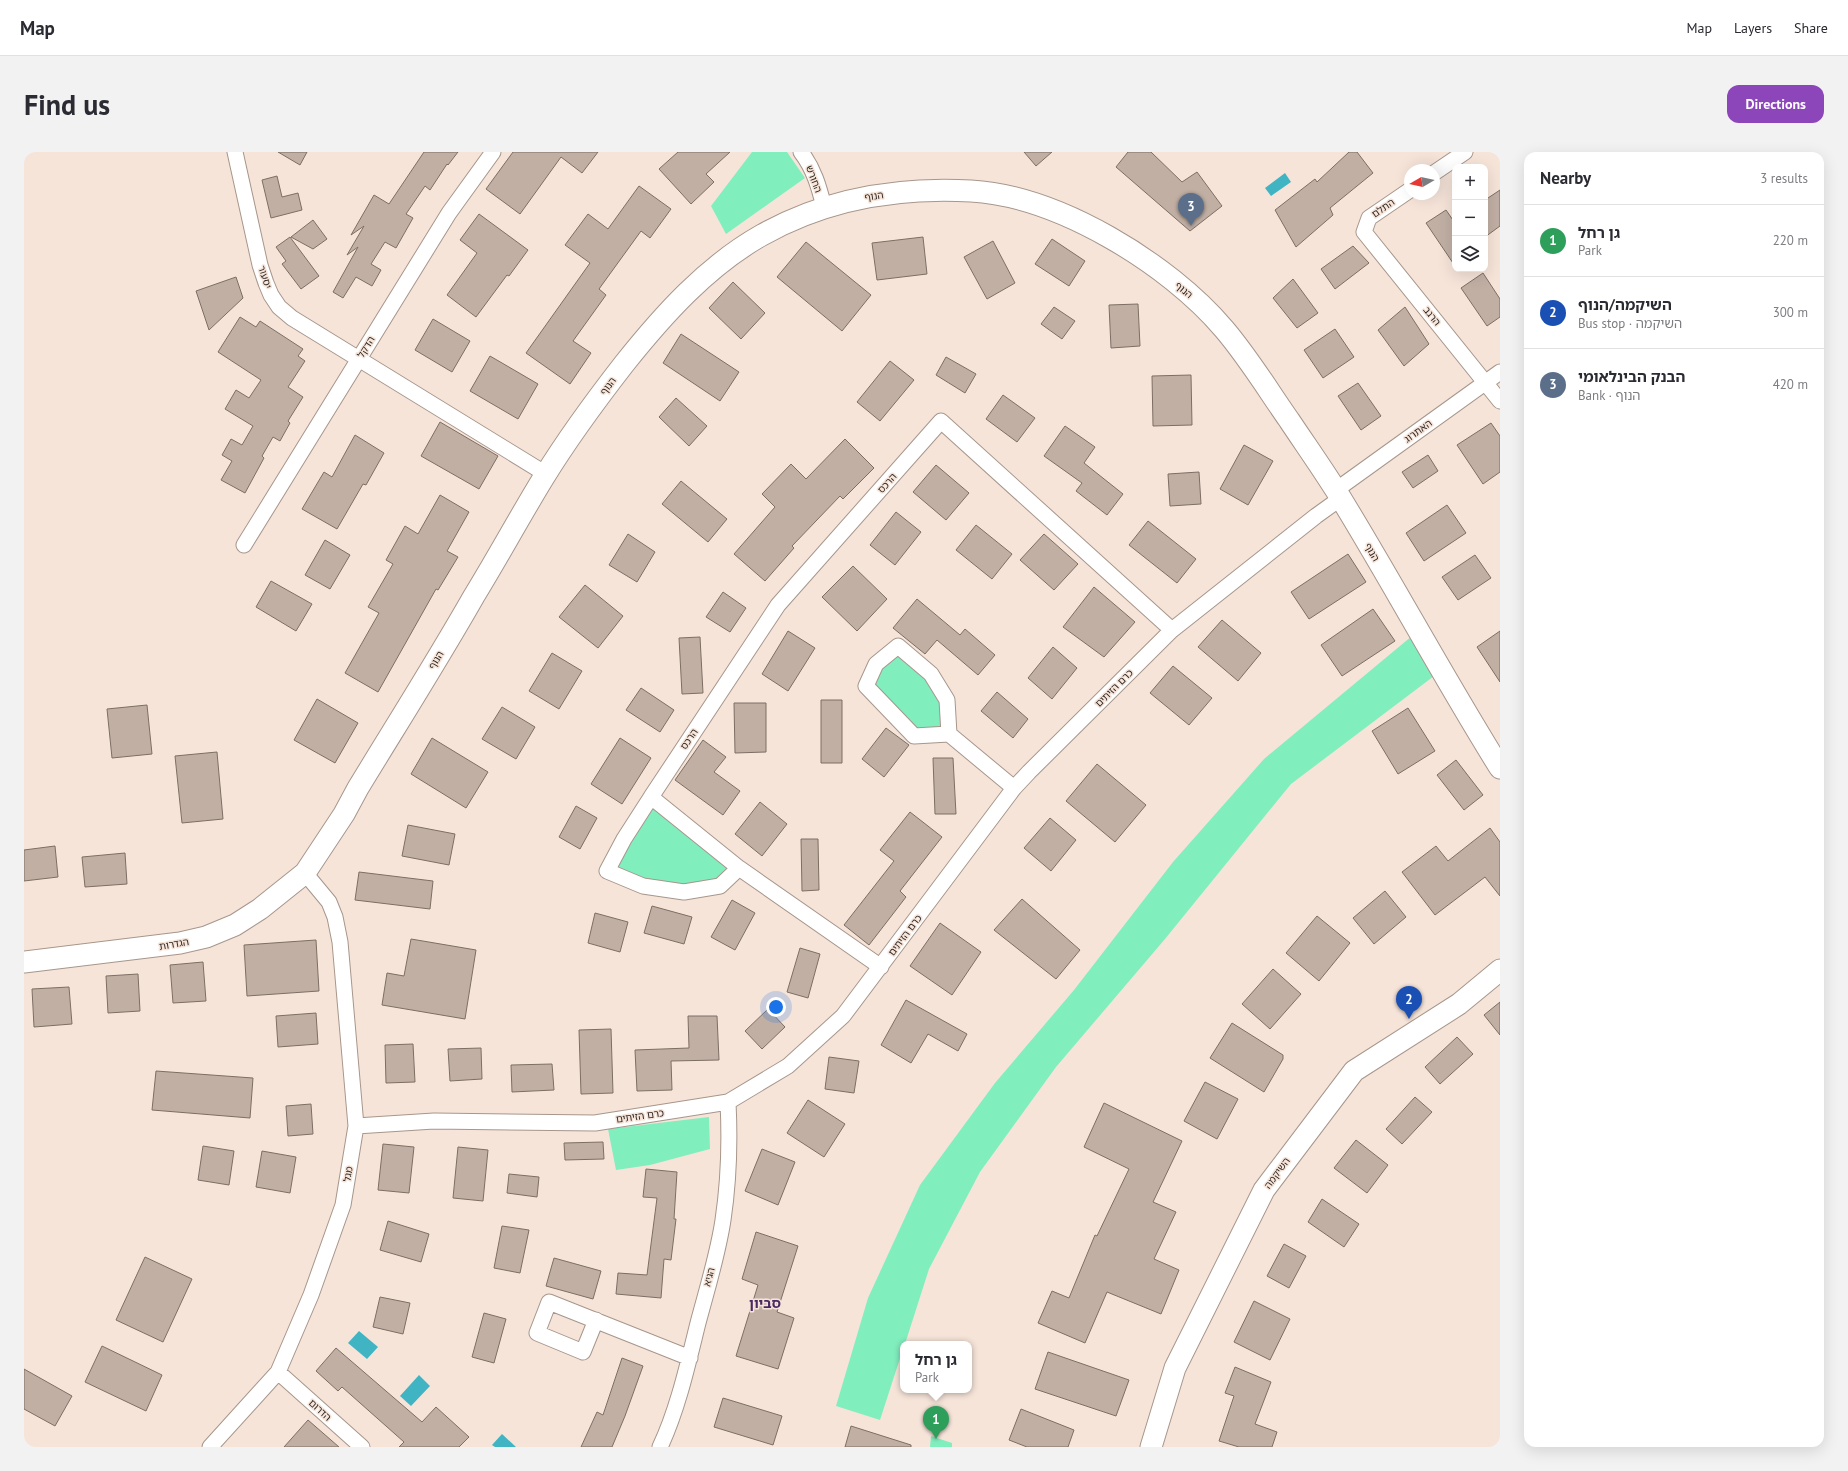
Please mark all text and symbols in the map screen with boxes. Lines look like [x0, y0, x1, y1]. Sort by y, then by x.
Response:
text: Map [20, 16, 55, 40]
text: Map [1686, 19, 1712, 37]
text: Layers [1734, 19, 1772, 37]
text: Share [1794, 19, 1828, 37]
button: Directions [1727, 85, 1824, 123]
text: Find us [24, 86, 110, 123]
street label: החורש [803, 163, 825, 195]
north arrow [1404, 164, 1440, 200]
map controls [1452, 164, 1488, 272]
button: + [1452, 164, 1488, 200]
text: Nearby [1540, 167, 1591, 189]
text: 3 results [1760, 170, 1808, 187]
street label: הנוף [864, 188, 884, 204]
pin: 3 [1178, 193, 1204, 226]
street label: התלם [1369, 195, 1397, 221]
button: − [1452, 200, 1488, 236]
text: גן רחל [1578, 223, 1620, 242]
text: 1 [1549, 232, 1557, 249]
text: 220 m [1773, 232, 1808, 249]
button: layers [1452, 236, 1488, 272]
text: Park [1578, 242, 1602, 259]
street label: יסעור [255, 264, 275, 290]
street label: הנוף [1172, 279, 1196, 301]
text: השיקמה/הנוף [1578, 295, 1672, 314]
street label: הרגב [1420, 304, 1444, 328]
text: 2 [1549, 304, 1557, 321]
text: 300 m [1773, 304, 1808, 321]
text: Bus stop · השיקמה [1578, 315, 1682, 332]
street label: הדקל [354, 334, 378, 360]
text: הבנק הבינלאומי [1578, 367, 1685, 386]
street label: הנוף [597, 374, 619, 398]
text: 3 [1549, 376, 1557, 393]
text: 420 m [1773, 376, 1808, 393]
text: Bank · הנוף [1578, 387, 1640, 404]
street label: האתרוג [1401, 417, 1435, 445]
street label: הרכס [875, 470, 899, 496]
street label: הנוף [1362, 540, 1382, 564]
street label: הנוף [425, 648, 447, 672]
street label: כרם הזיתים [1092, 666, 1136, 710]
street label: הרכס [677, 726, 701, 752]
street label: כרם הזיתים [885, 912, 925, 958]
street label: הגדרות [158, 935, 190, 953]
pin: 2 [1396, 986, 1422, 1019]
your location [766, 997, 786, 1017]
street label: כרם הזיתים [615, 1106, 665, 1126]
street label: השיקמה [1261, 1155, 1293, 1191]
street label: מגל [340, 1165, 356, 1183]
street label: הגיא [700, 1266, 718, 1288]
district label: סביון [749, 1294, 781, 1312]
popup [900, 1341, 972, 1393]
text: גן רחל [915, 1350, 957, 1369]
text: Park [915, 1369, 939, 1386]
street label: הדרום [306, 1396, 334, 1424]
pin: 1 [923, 1406, 949, 1439]

